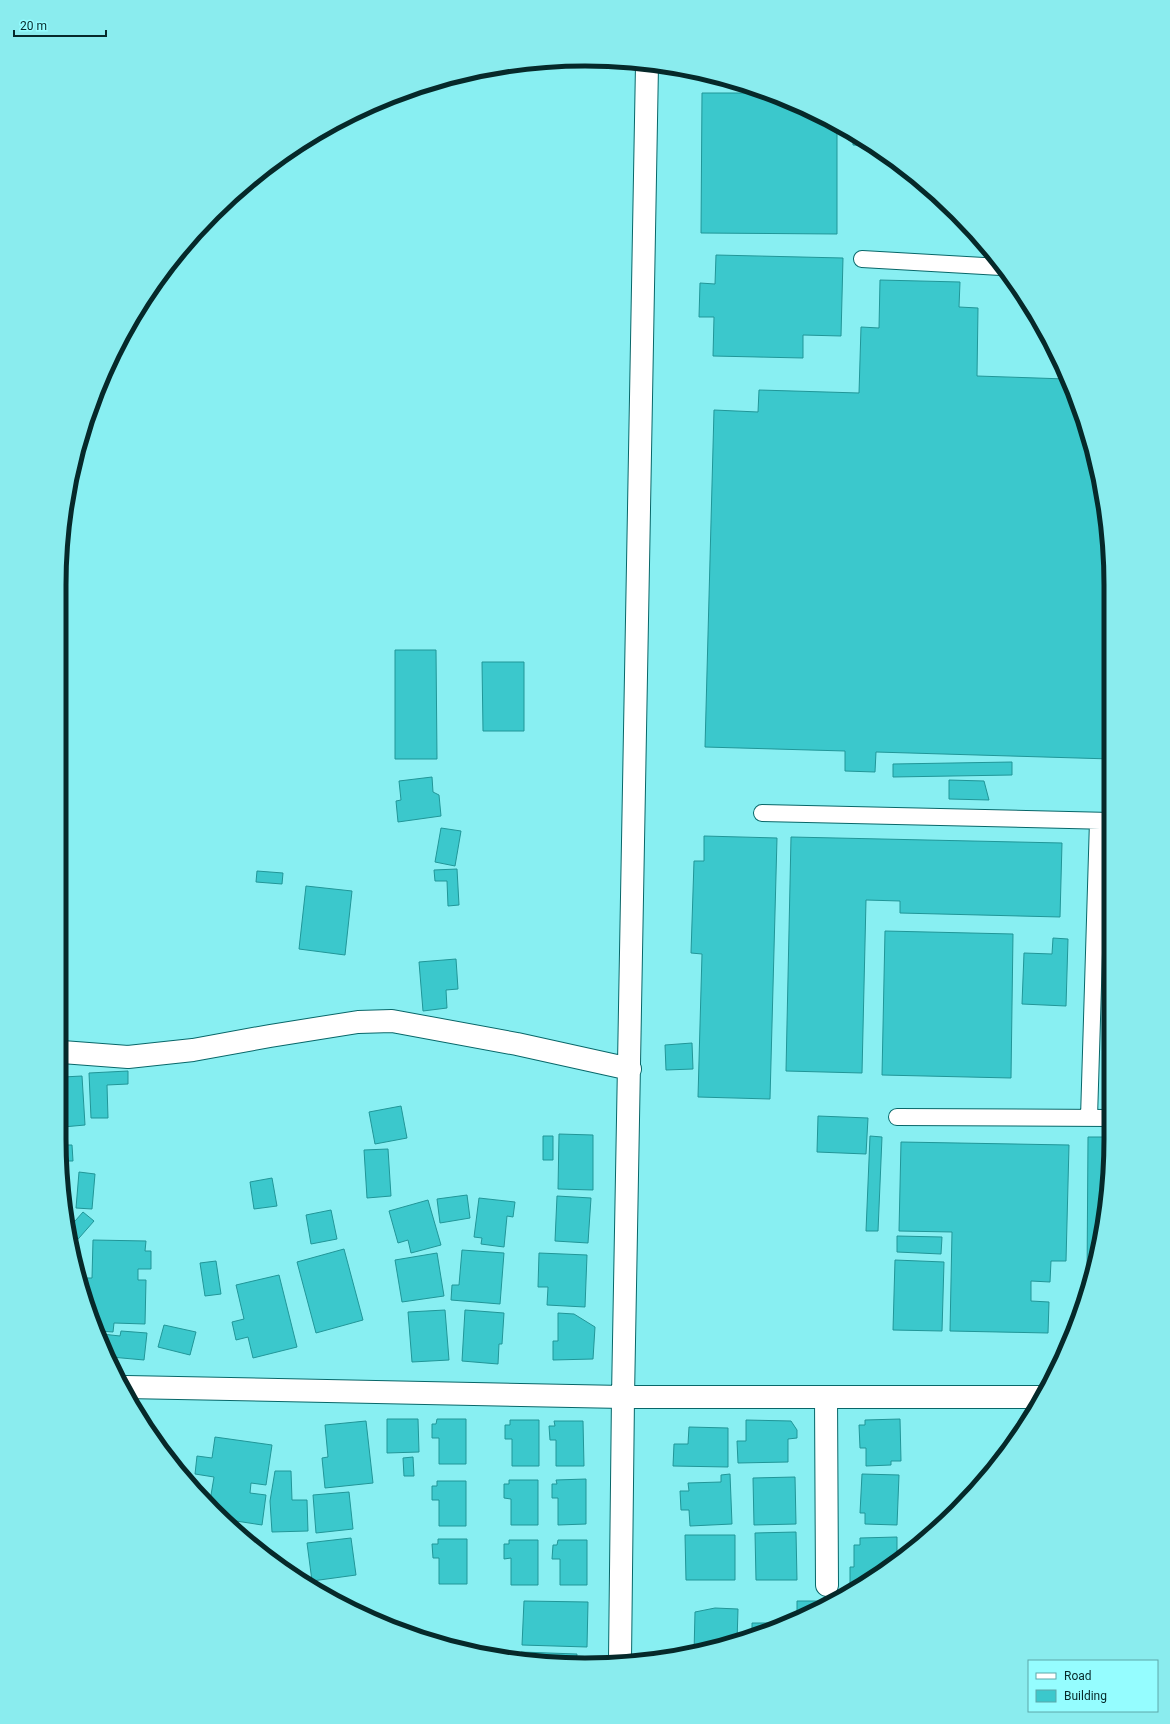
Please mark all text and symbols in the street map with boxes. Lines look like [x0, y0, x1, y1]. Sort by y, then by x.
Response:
scale bar [14, 12, 106, 38]
text: 20 m [20, 19, 47, 33]
legend [1028, 1660, 1158, 1712]
text: Road [1064, 1669, 1092, 1683]
text: Building [1064, 1689, 1107, 1703]

